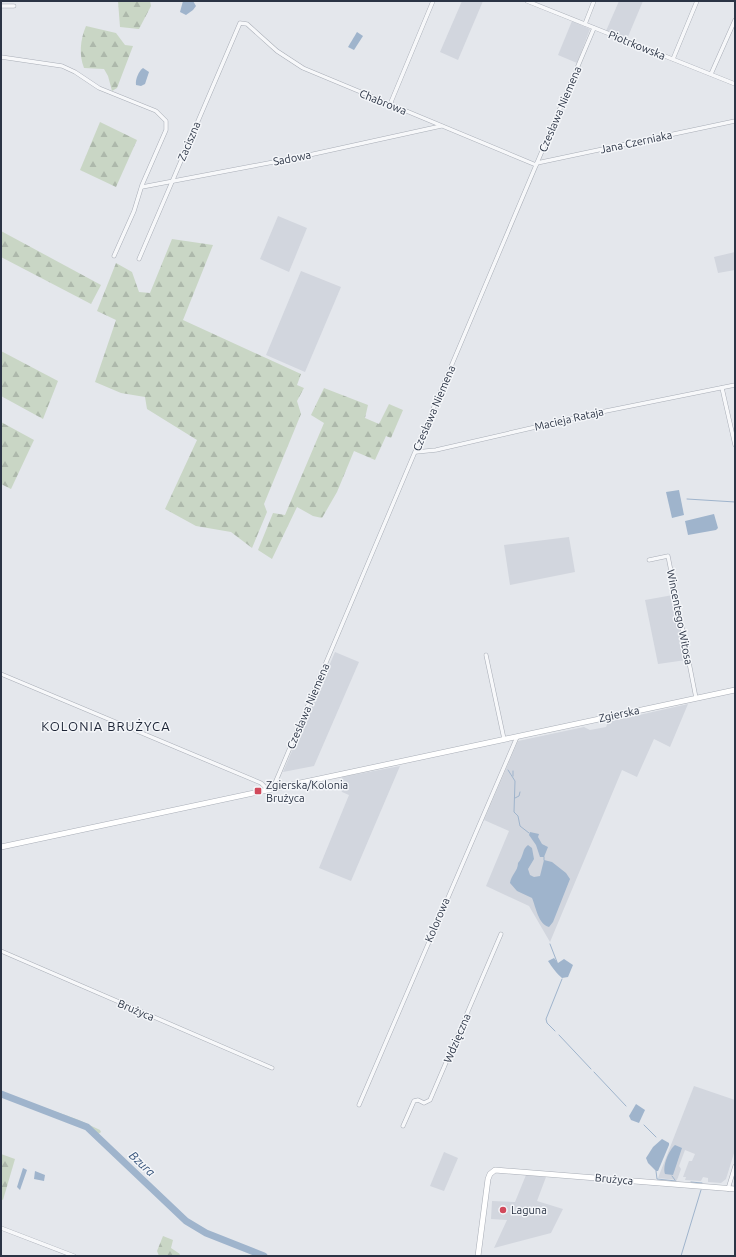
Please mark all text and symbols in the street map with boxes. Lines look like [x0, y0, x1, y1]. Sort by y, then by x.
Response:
street label: Piotrkowska [607, 28, 667, 62]
street label: Czesława Niemena [537, 64, 583, 154]
street label: Chabrowa [358, 87, 408, 117]
street label: Zaciszna [175, 120, 203, 162]
street label: Jana Czerniaka [599, 129, 673, 155]
street label: Sadowa [272, 148, 312, 168]
street label: Czesława Niemena [411, 363, 457, 453]
street label: Macieja Rataja [533, 405, 605, 433]
street label: Wincentego Witosa [665, 568, 695, 666]
street label: Czesława Niemena [285, 661, 331, 751]
street label: Zgierska [598, 704, 640, 724]
district label: KOLONIA BRUŻYCA [41, 718, 171, 733]
place label: Zgierska/Kolonia Brużyca [266, 779, 348, 804]
marker: Zgierska/Kolonia Brużyca [253, 786, 263, 796]
street label: Kolorowa [422, 896, 452, 944]
street label: Brużyca [116, 997, 156, 1023]
street label: Wdzięczna [441, 1012, 473, 1064]
water label: Bzura [127, 1149, 158, 1179]
street label: Brużyca [594, 1171, 634, 1187]
place label: Laguna [511, 1204, 547, 1216]
marker: Laguna [498, 1205, 508, 1215]

